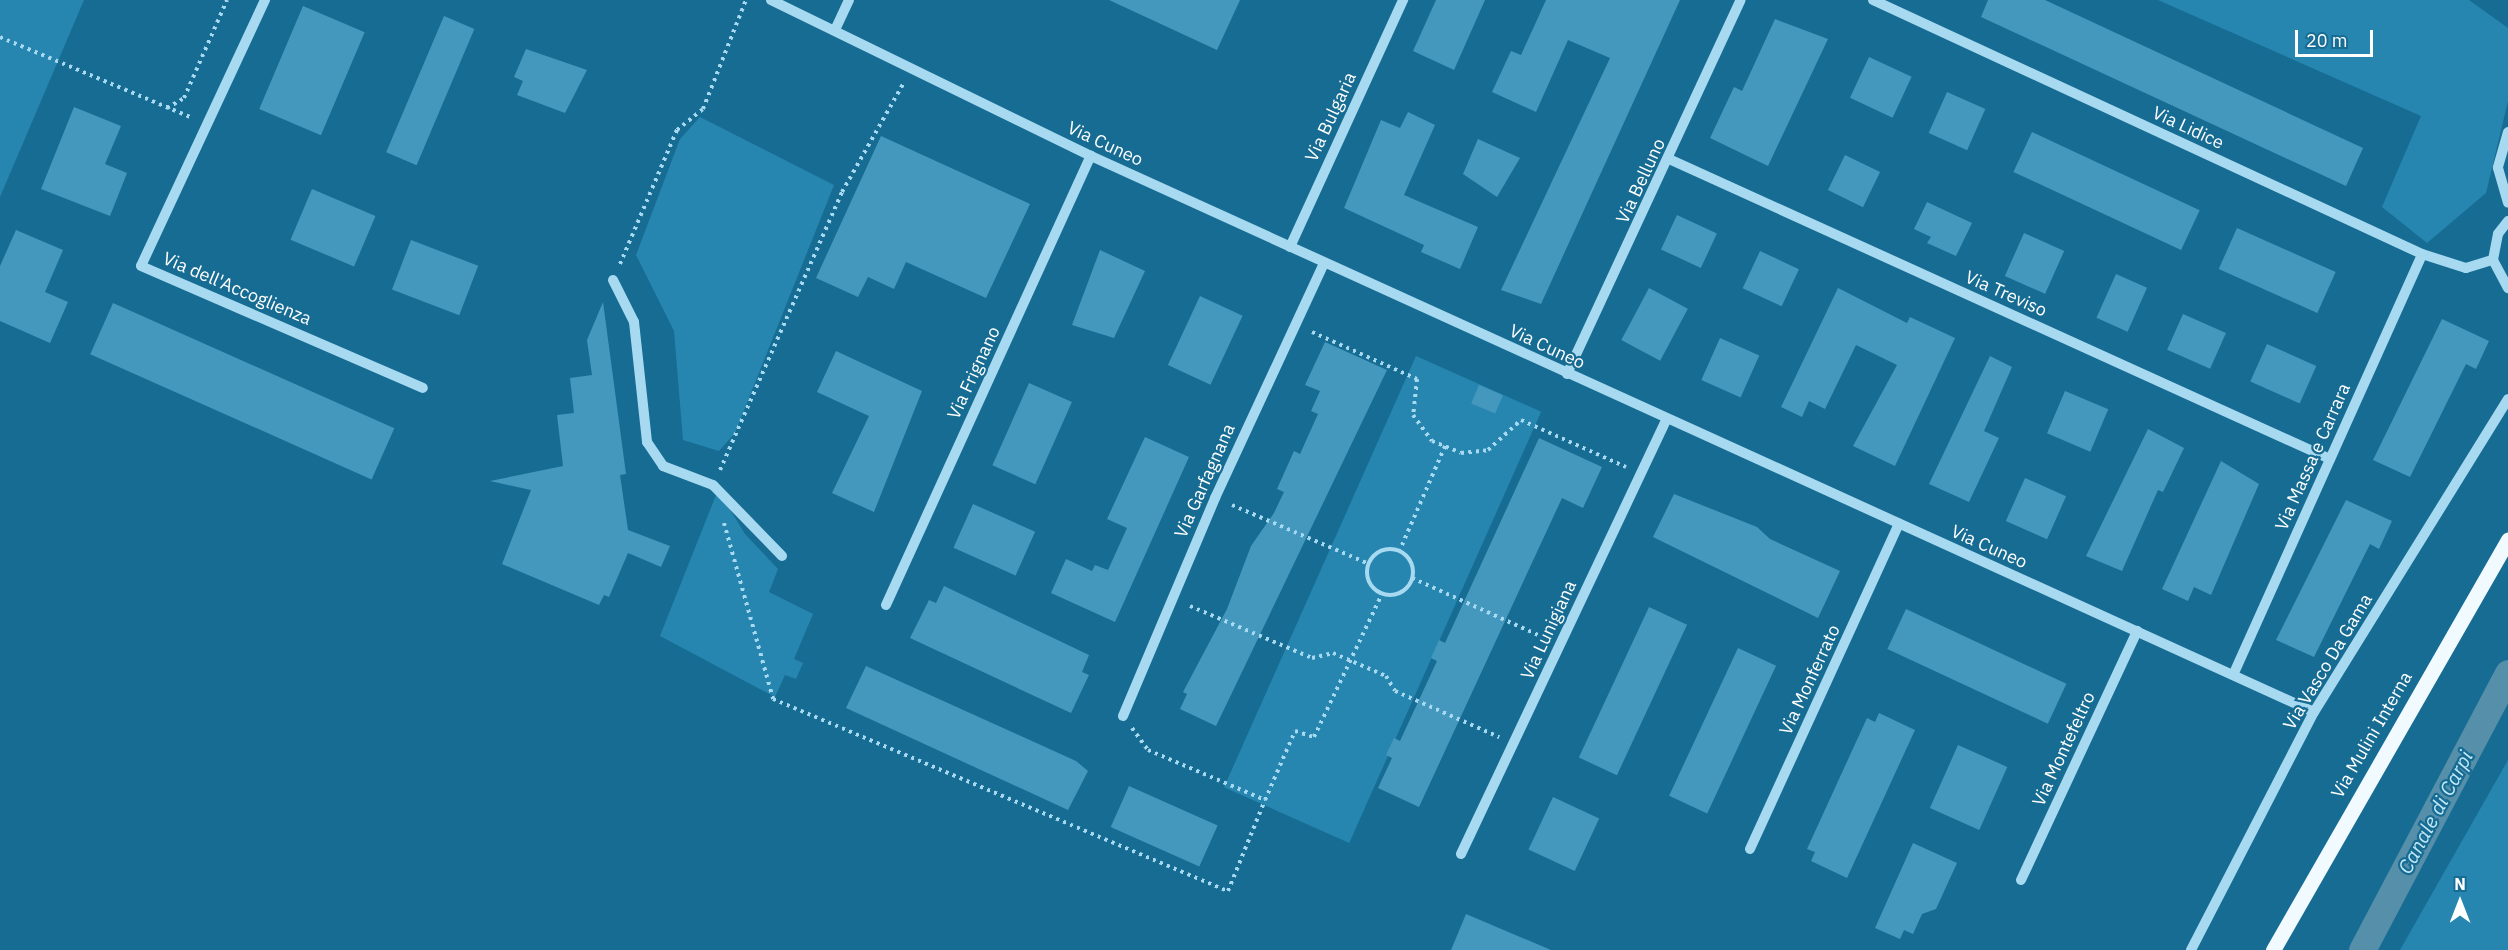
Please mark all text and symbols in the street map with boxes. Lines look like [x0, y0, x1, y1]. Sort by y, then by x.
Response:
scale bar [2298, 18, 2376, 56]
text: 20 m [2306, 29, 2348, 52]
street label: Via Bulgaria [1301, 69, 1361, 165]
street label: Via Lidice [2149, 102, 2227, 154]
street label: Via Cuneo [1064, 117, 1146, 171]
street label: Via Belluno [1612, 135, 1670, 227]
street label: Via dell'Accoglienza [159, 248, 315, 330]
street label: Via Treviso [1962, 266, 2050, 322]
street label: Via Cuneo [1506, 320, 1588, 374]
street label: Via Frignano [943, 323, 1005, 423]
street label: Via Massa e Carrara [2271, 380, 2355, 534]
street label: Via Garfagnana [1170, 421, 1240, 541]
street label: Via Cuneo [1948, 521, 2030, 573]
street label: Via Lunigiana [1517, 577, 1581, 683]
street label: Via Vasco Da Gama [2279, 590, 2377, 734]
street label: Via Monferrato [1775, 622, 1845, 738]
street label: Via Mulini Interna [2327, 668, 2417, 802]
street label: Via Montefeltro [2028, 688, 2100, 810]
water label: Canale di Carpi [2393, 746, 2477, 878]
north arrow [2430, 872, 2490, 932]
text: N [2454, 874, 2466, 894]

